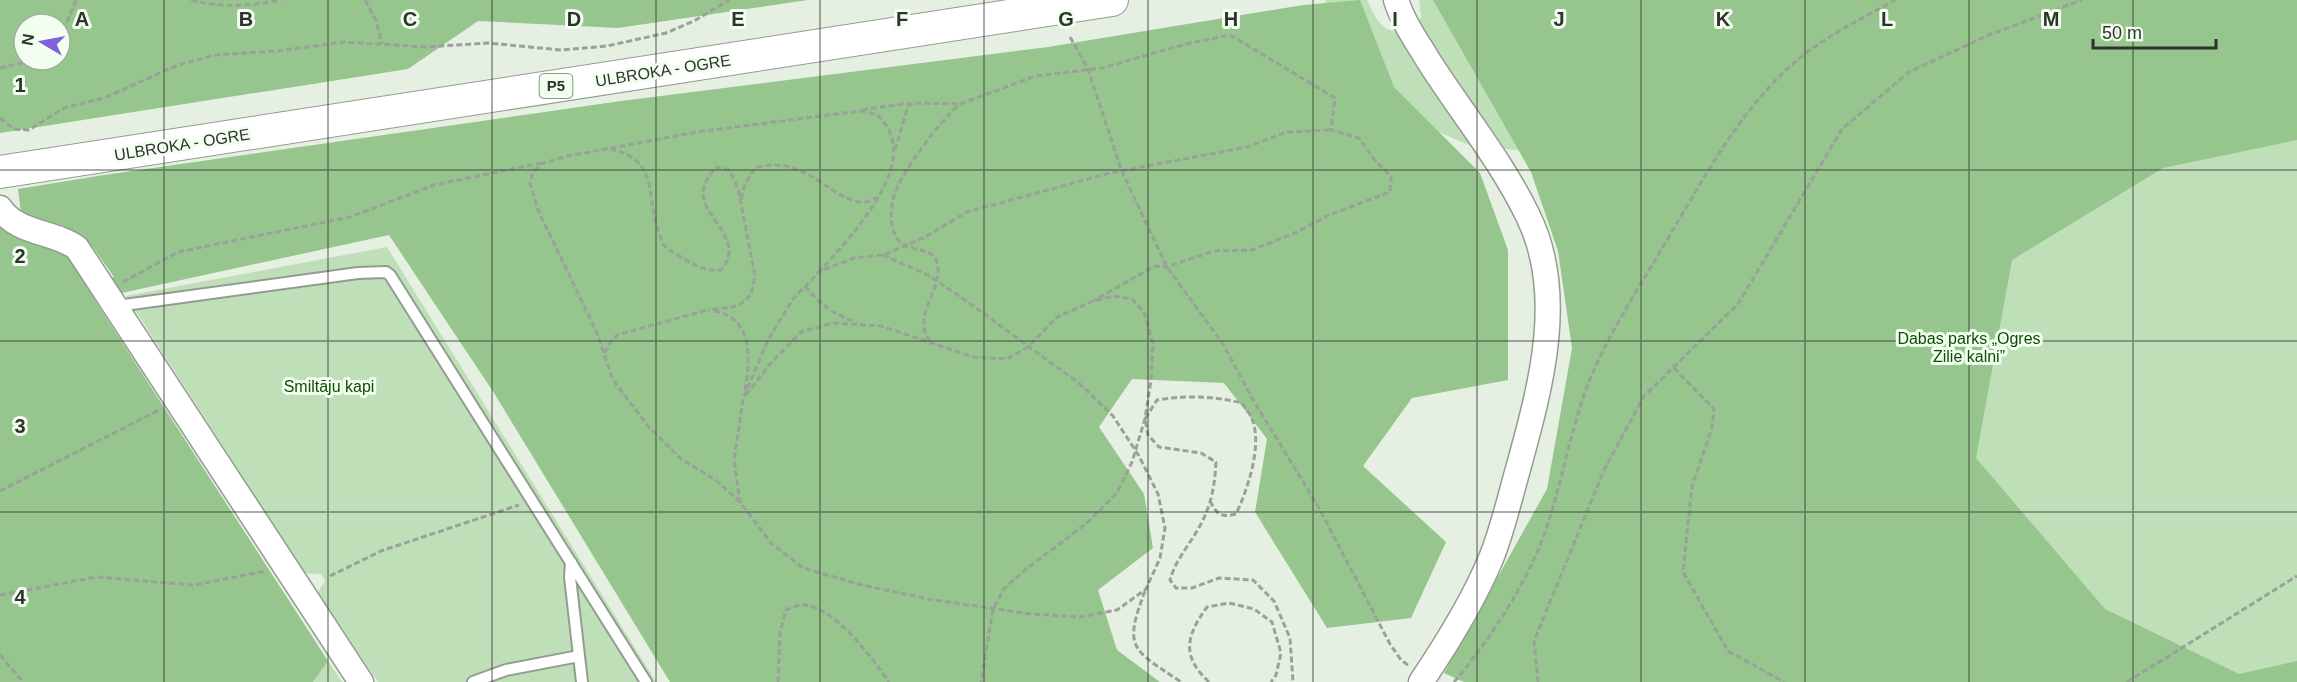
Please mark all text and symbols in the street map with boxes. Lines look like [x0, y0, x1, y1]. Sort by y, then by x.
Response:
text: A [75, 8, 89, 30]
text: B [239, 8, 253, 30]
text: C [403, 8, 417, 30]
text: D [567, 8, 581, 30]
text: E [731, 8, 745, 30]
text: F [896, 8, 908, 30]
text: G [1058, 8, 1074, 30]
text: H [1224, 8, 1238, 30]
text: I [1392, 8, 1398, 30]
text: J [1553, 8, 1565, 30]
text: K [1716, 8, 1731, 30]
text: L [1881, 8, 1893, 30]
text: M [2043, 8, 2059, 30]
north arrow [12, 12, 72, 72]
scale bar [2093, 12, 2216, 50]
text: 50 m [2102, 23, 2142, 43]
text: N [18, 32, 37, 47]
street label: ULBROKA - OGRE [594, 51, 732, 90]
text: 1 [14, 74, 26, 96]
road number: P5 [540, 74, 572, 98]
street label: ULBROKA - OGRE [113, 125, 251, 164]
text: 2 [14, 245, 26, 267]
park label: Dabas parks „Ogres Zilie kalni” [1897, 330, 2041, 365]
park label: Smiltāju kapi [284, 378, 374, 395]
text: 3 [14, 415, 26, 437]
text: 4 [14, 586, 26, 608]

